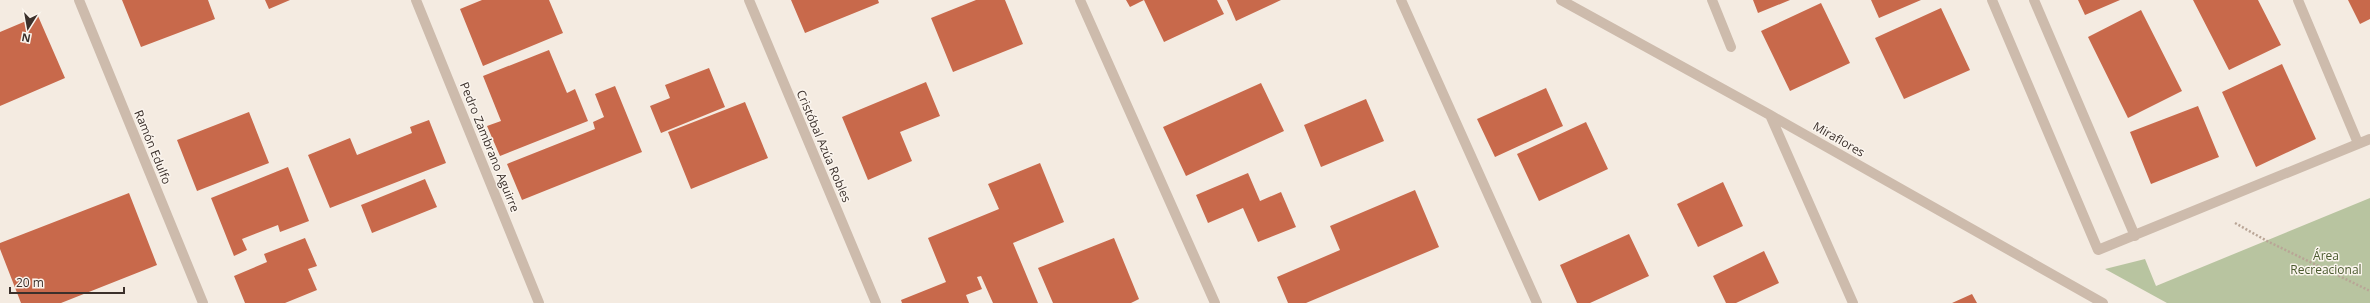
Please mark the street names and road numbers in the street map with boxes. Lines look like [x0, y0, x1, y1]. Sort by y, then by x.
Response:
street label: Pedro Zambrano Aguirre [456, 79, 524, 215]
street label: Cristóbal Azúa Robles [793, 87, 856, 205]
street label: Ramón Edulfo [130, 107, 176, 187]
street label: Miraflores [1810, 117, 1868, 161]

